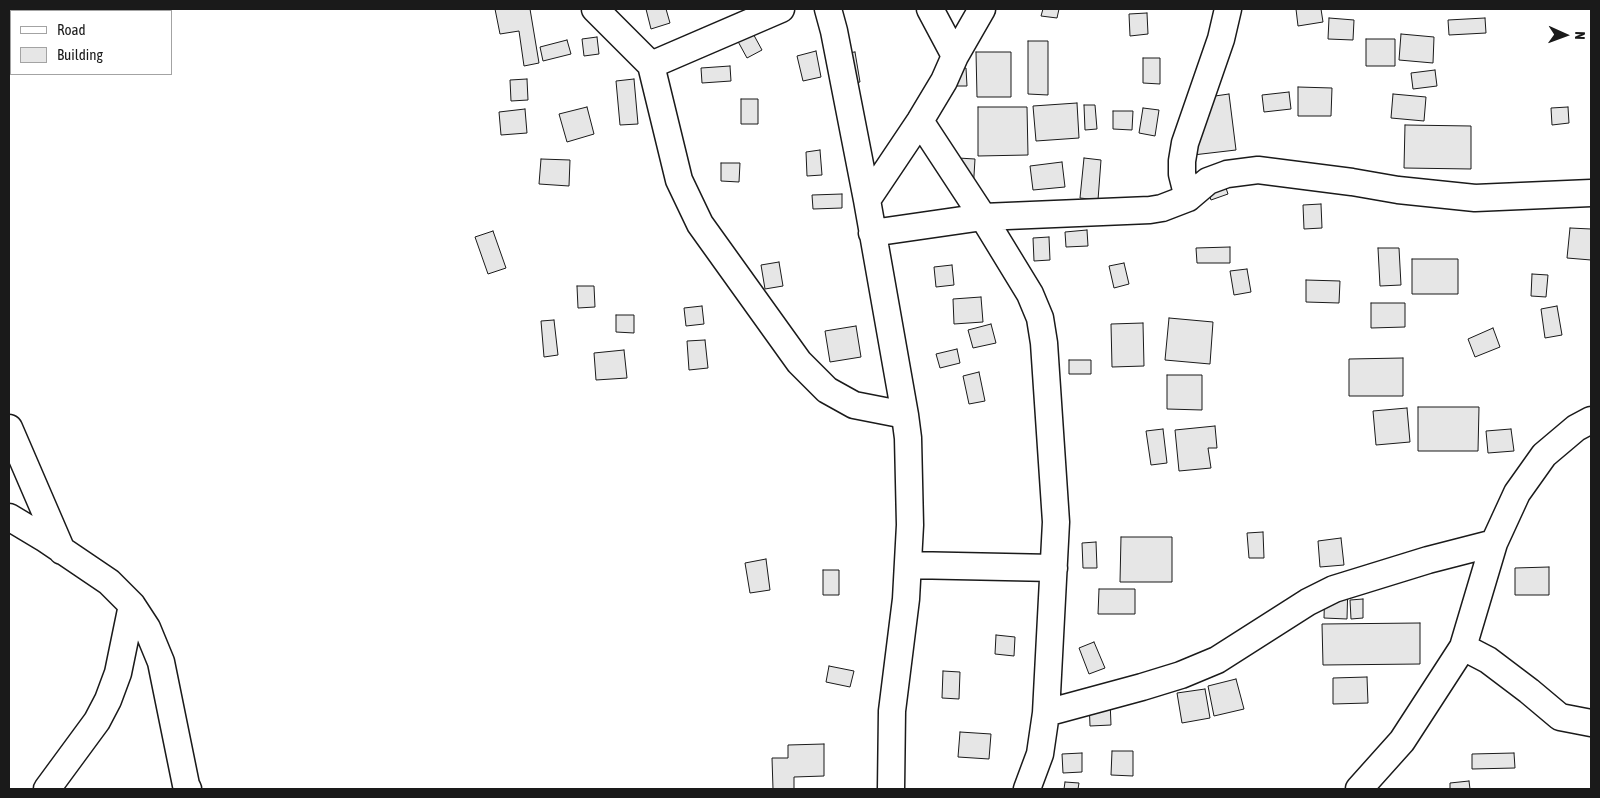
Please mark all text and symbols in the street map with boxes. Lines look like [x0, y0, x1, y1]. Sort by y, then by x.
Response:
legend [10, 10, 172, 75]
north arrow [1540, 10, 1590, 60]
text: Road [57, 21, 86, 38]
text: N [1572, 31, 1588, 40]
text: Building [57, 46, 103, 63]

